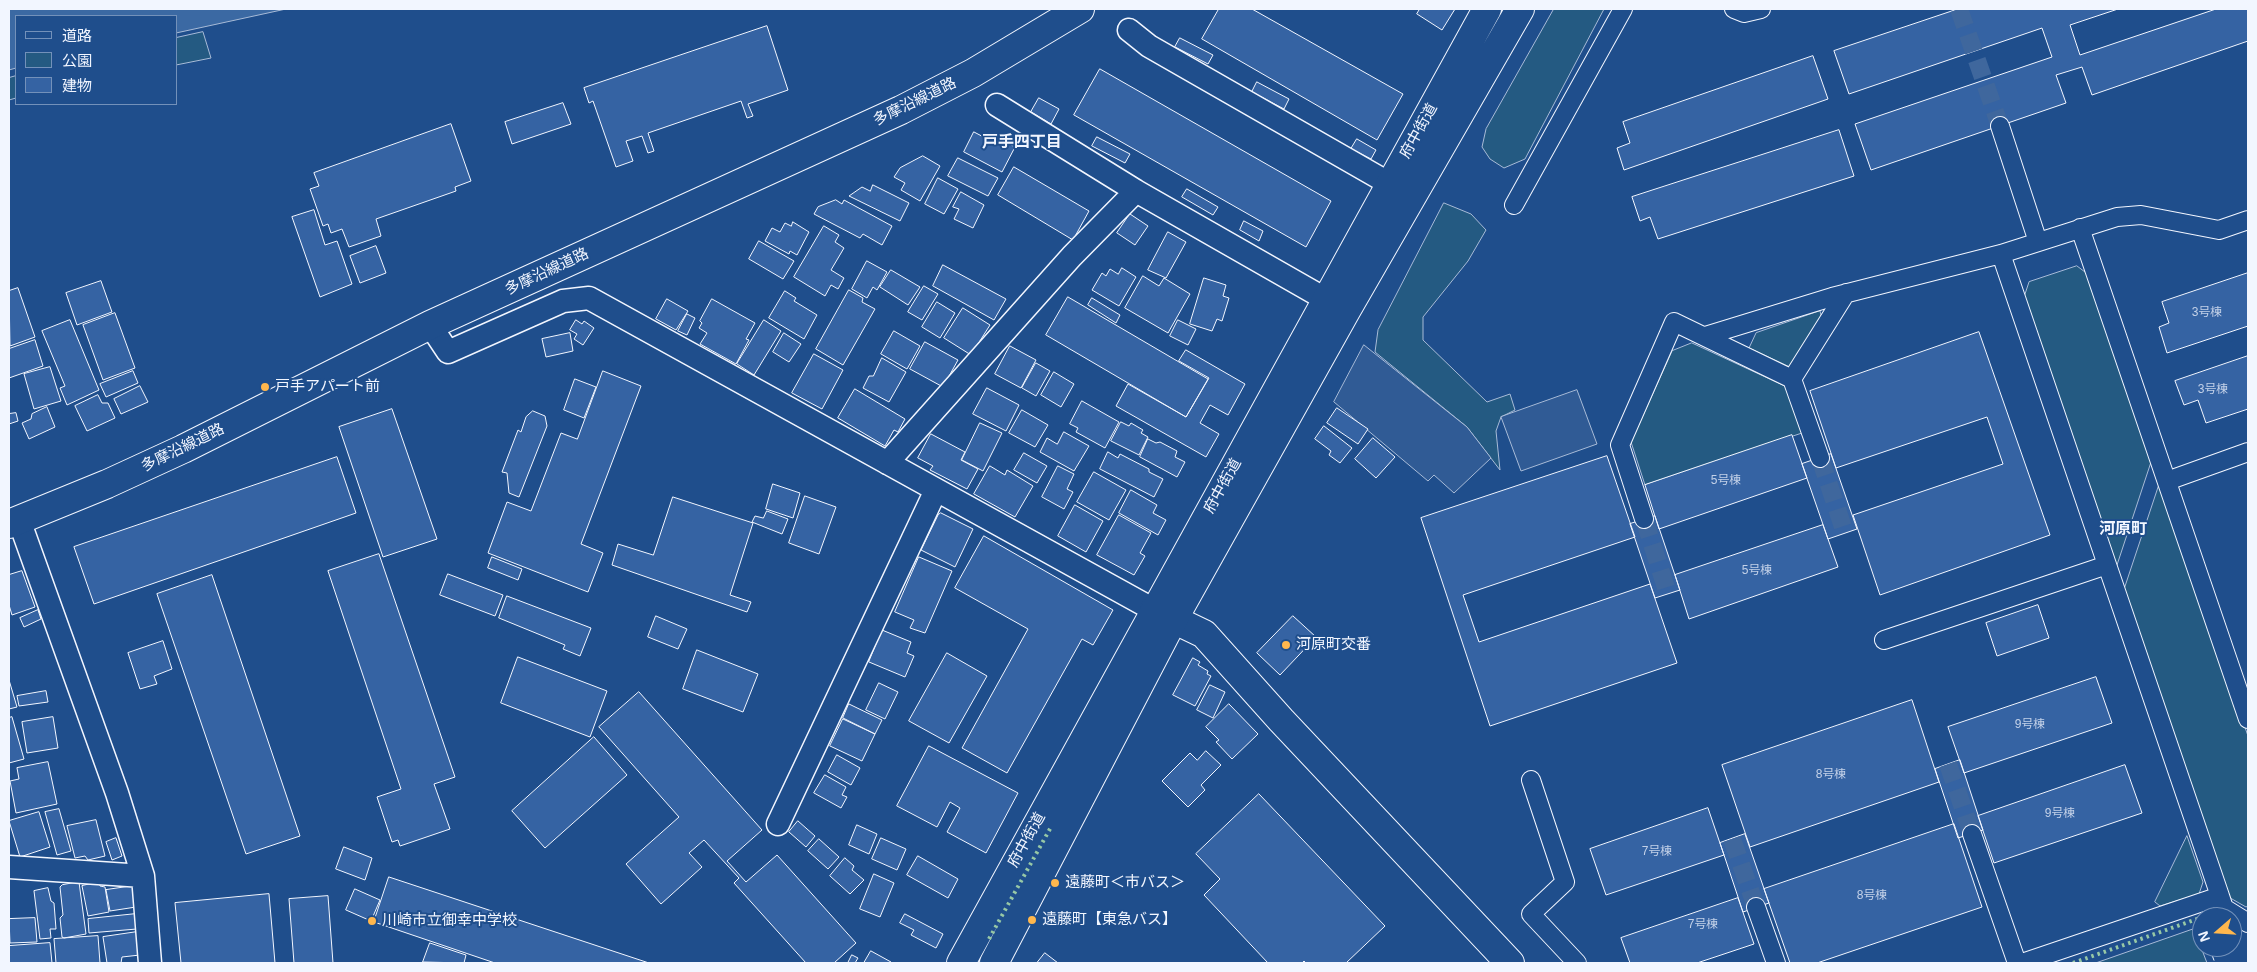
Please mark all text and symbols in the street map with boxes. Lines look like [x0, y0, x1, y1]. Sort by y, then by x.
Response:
legend [15, 15, 178, 105]
text: 道路 [62, 27, 92, 44]
text: 公園 [62, 52, 92, 69]
street label: 多摩沿線道路 [871, 74, 959, 130]
text: 建物 [62, 77, 92, 94]
street label: 府中街道 [1397, 100, 1441, 162]
district label: 戸手四丁目 [982, 133, 1062, 153]
street label: 多摩沿線道路 [502, 245, 592, 299]
house number: 3号棟 [2192, 306, 2222, 320]
place label: 戸手アパート前 [275, 378, 380, 396]
marker: 戸手アパート前 [259, 381, 271, 393]
house number: 3号棟 [2198, 383, 2228, 397]
street label: 多摩沿線道路 [139, 420, 227, 476]
street label: 府中街道 [1201, 455, 1245, 517]
house number: 5号棟 [1711, 474, 1741, 488]
district label: 河原町 [2099, 520, 2147, 540]
house number: 5号棟 [1742, 564, 1772, 578]
place label: 河原町交番 [1296, 636, 1371, 654]
marker: 河原町交番 [1280, 639, 1292, 651]
house number: 9号棟 [2015, 718, 2045, 732]
house number: 8号棟 [1816, 768, 1846, 782]
house number: 9号棟 [2045, 807, 2075, 821]
street label: 府中街道 [1005, 809, 1049, 871]
house number: 7号棟 [1642, 845, 1672, 859]
place label: 遠藤町＜市バス＞ [1065, 874, 1185, 892]
marker: 遠藤町＜市バス＞ [1049, 877, 1061, 889]
house number: 8号棟 [1857, 889, 1887, 903]
north arrow [2192, 907, 2242, 957]
place label: 遠藤町【東急バス】 [1042, 911, 1177, 929]
place label: 川崎市立御幸中学校 [382, 912, 517, 930]
marker: 遠藤町【東急バス】 [1026, 914, 1038, 926]
marker: 川崎市立御幸中学校 [366, 915, 378, 927]
house number: 7号棟 [1688, 918, 1718, 932]
text: N [2195, 929, 2213, 944]

